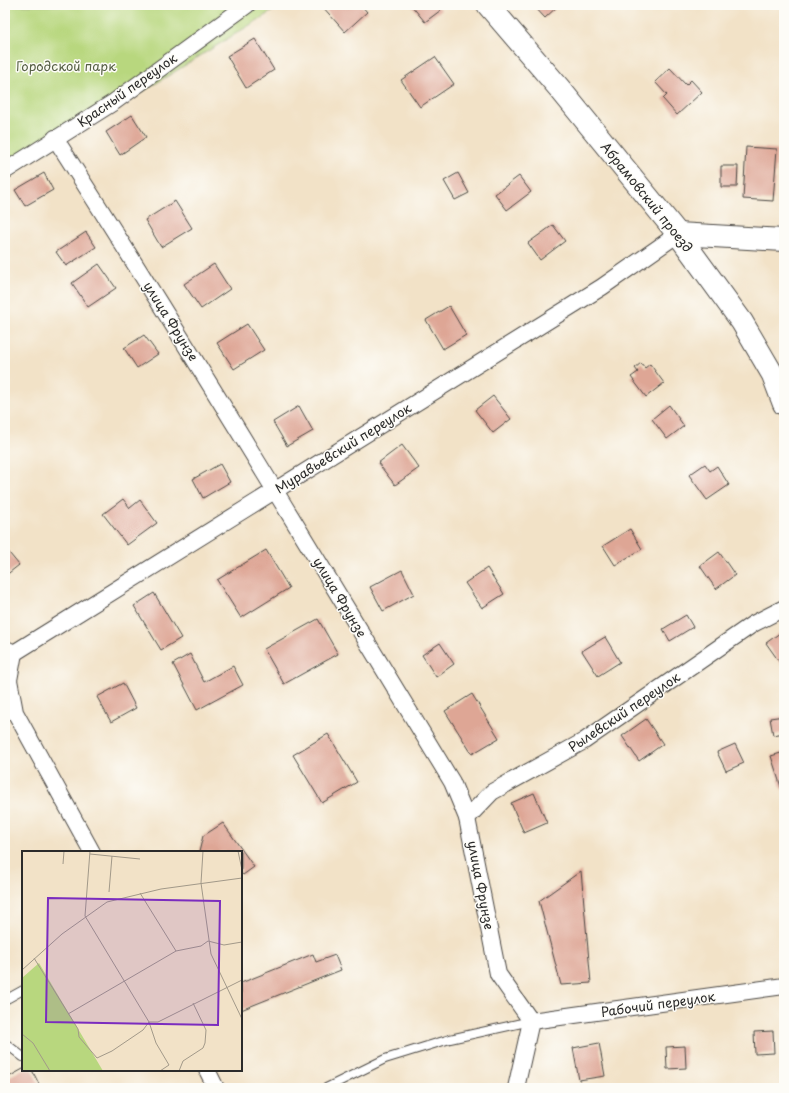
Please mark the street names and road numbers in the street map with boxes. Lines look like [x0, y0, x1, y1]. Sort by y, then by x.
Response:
street label: Красный переулок [73, 48, 181, 131]
street label: Абрамовский проезд [597, 138, 698, 256]
street label: улица Фрунзе [139, 277, 204, 364]
street label: Муравьевский переулок [271, 398, 415, 497]
street label: улица Фрунзе [309, 553, 372, 641]
street label: Рылевский переулок [564, 667, 684, 756]
street label: улица Фрунзе [464, 839, 500, 931]
street label: Рабочий переулок [600, 986, 716, 1021]

